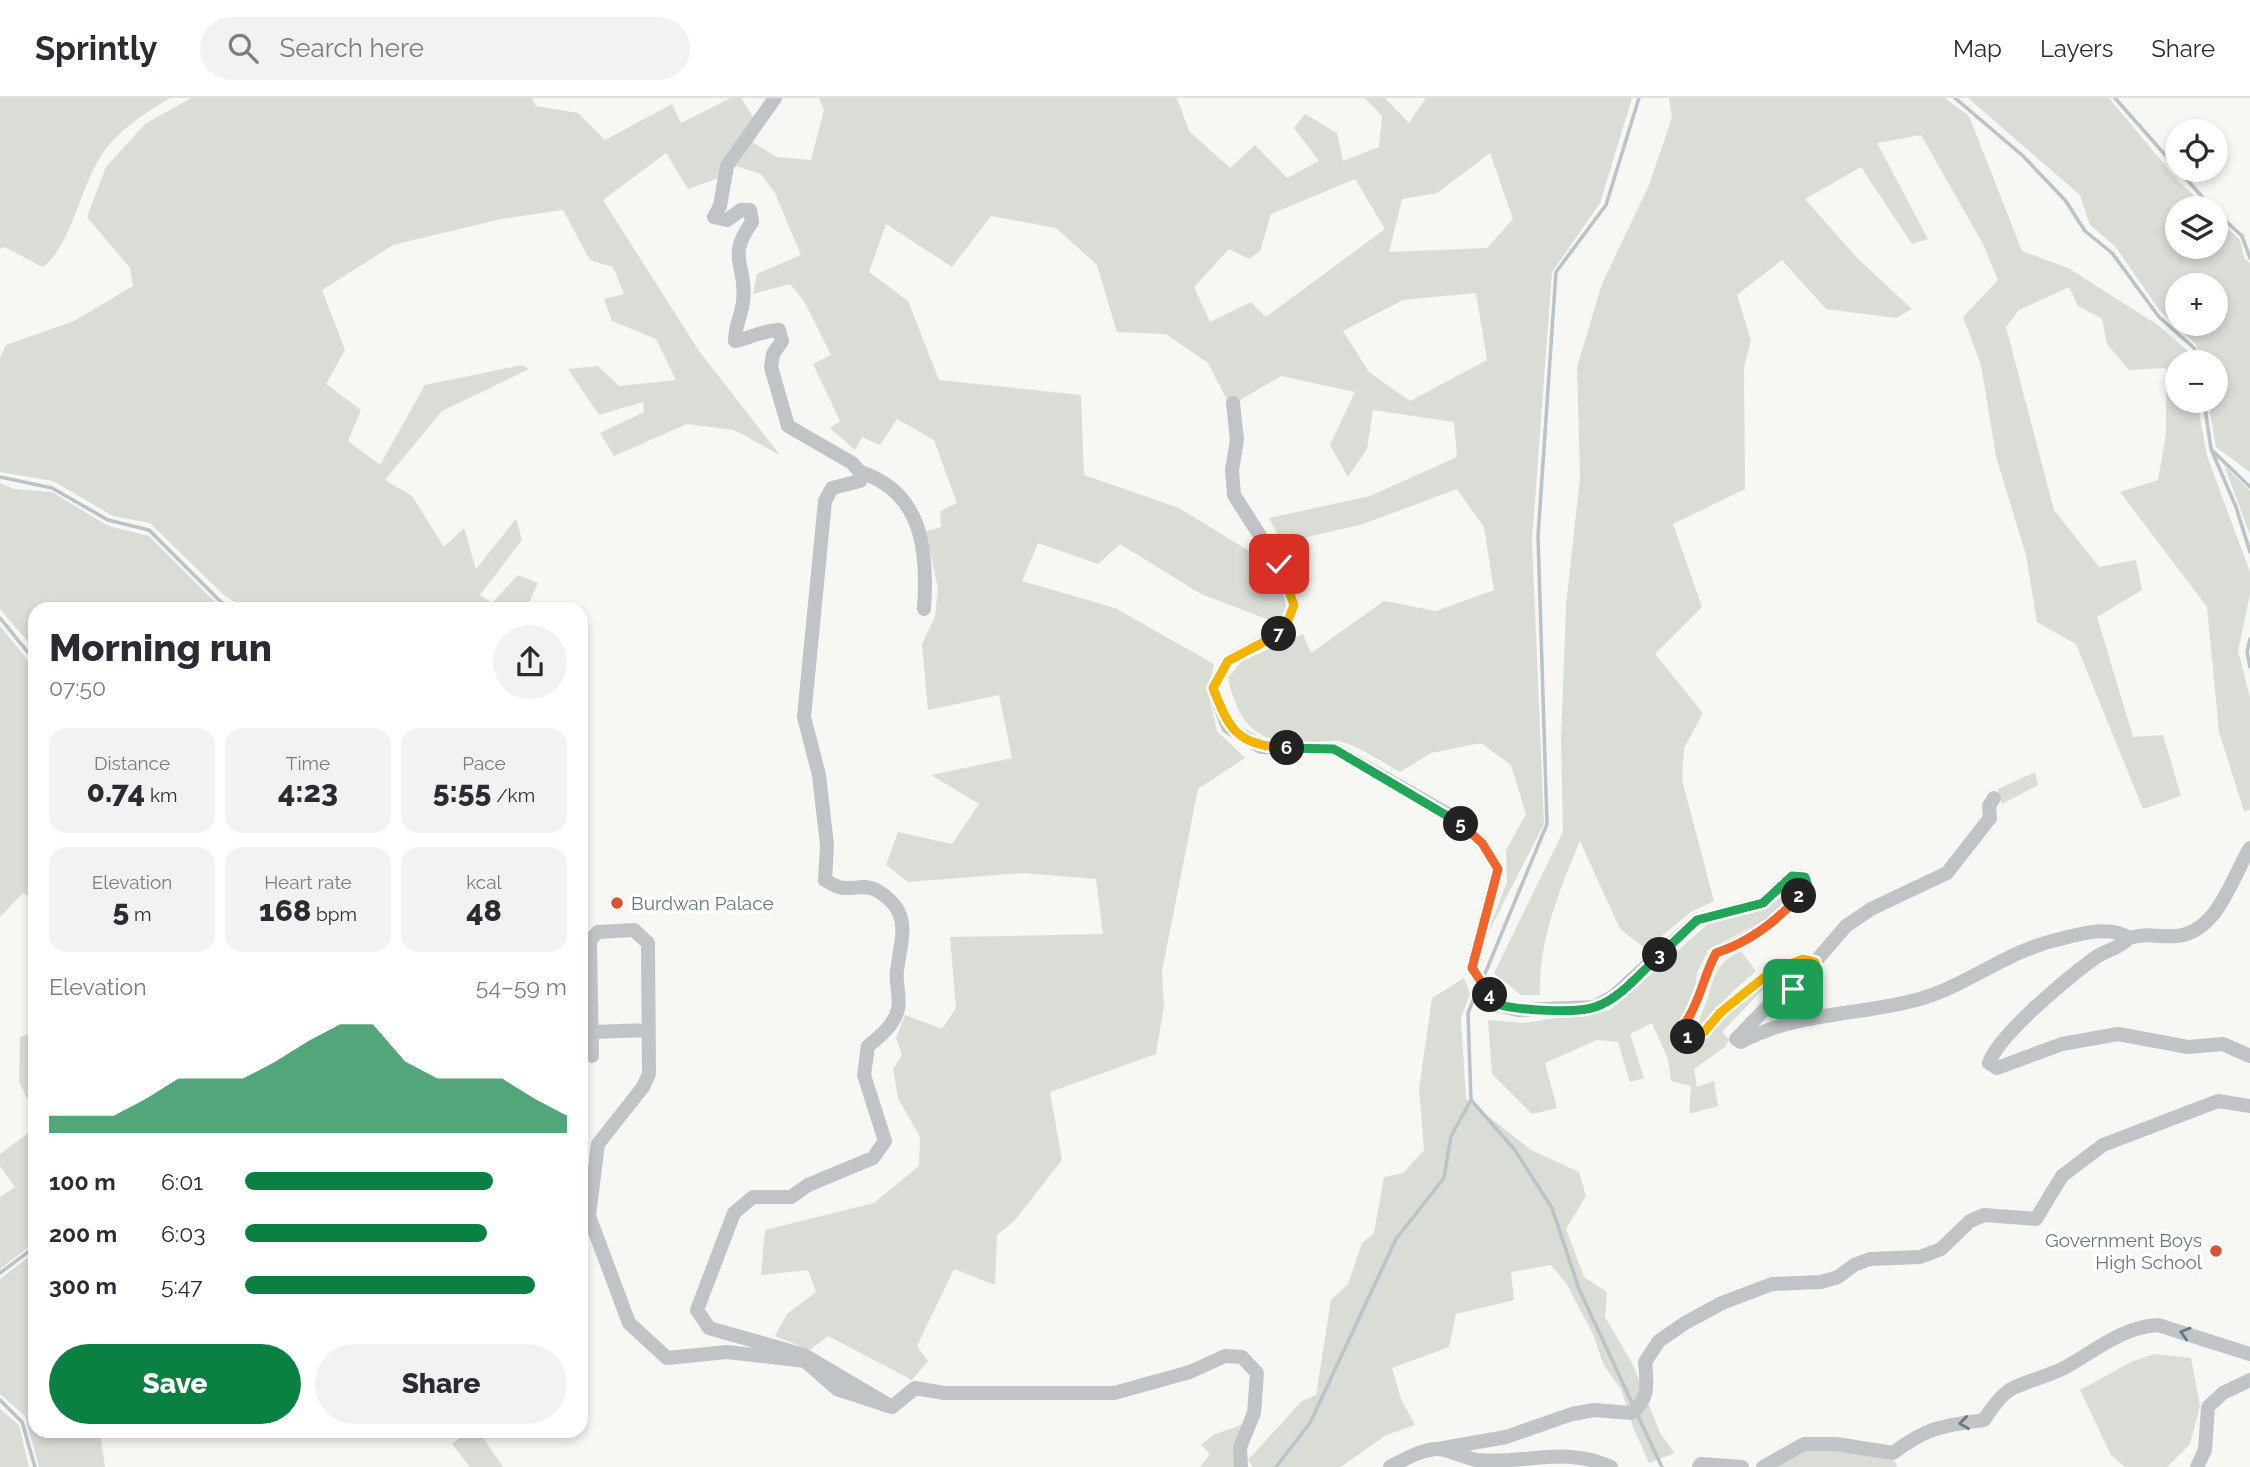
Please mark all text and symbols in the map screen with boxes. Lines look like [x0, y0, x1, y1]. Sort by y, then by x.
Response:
search box [200, 17, 690, 80]
text: Sprintly [35, 29, 158, 68]
icon: search [224, 29, 262, 67]
text: Search here [280, 33, 424, 63]
text: Map [1953, 34, 2002, 63]
text: Layers [2040, 34, 2113, 63]
text: Share [2151, 34, 2215, 63]
map controls [2165, 119, 2228, 413]
button: locate [2165, 119, 2228, 182]
button: layers [2165, 196, 2228, 259]
button: + [2165, 273, 2228, 336]
button: − [2165, 350, 2228, 413]
pin [1249, 534, 1309, 594]
icon: check [1260, 545, 1298, 583]
pin: 7 [1262, 616, 1296, 652]
text: 7 [1273, 622, 1284, 644]
text: Morning run [49, 625, 272, 670]
button: share [493, 625, 567, 699]
text: 07:50 [49, 674, 106, 701]
pin: 6 [1270, 730, 1304, 766]
text: 6 [1281, 736, 1292, 758]
text: Distance [94, 752, 170, 774]
text: Time [286, 752, 330, 774]
text: Pace [462, 752, 506, 774]
text: 0.74 [86, 774, 145, 809]
text: 4:23 [278, 774, 338, 809]
text: 5:55 [433, 774, 491, 809]
text: km [145, 784, 178, 806]
text: /km [491, 784, 535, 806]
pin: 5 [1444, 806, 1478, 842]
text: 5 [1455, 812, 1466, 834]
text: Elevation [92, 871, 172, 893]
text: Heart rate [264, 871, 352, 893]
text: kcal [466, 871, 502, 893]
pin: 2 [1782, 878, 1816, 914]
text: 2 [1793, 884, 1804, 906]
place label: Burdwan Palace [631, 892, 774, 914]
text: 5 [112, 893, 129, 928]
text: 168 [259, 893, 311, 928]
text: 48 [466, 893, 502, 928]
marker: Burdwan Palace [609, 895, 625, 911]
text: m [129, 903, 152, 925]
text: bpm [311, 903, 357, 925]
pin: 3 [1642, 938, 1678, 972]
text: 3 [1654, 943, 1665, 965]
pin [1763, 959, 1823, 1019]
icon: arrive [1774, 970, 1812, 1008]
text: Elevation [49, 973, 147, 1000]
text: 54–59 m [476, 973, 567, 1000]
pin: 4 [1472, 978, 1508, 1012]
text: 4 [1484, 983, 1495, 1005]
pin: 1 [1670, 1020, 1706, 1054]
text: 1 [1683, 1025, 1692, 1047]
text: 100 m [49, 1168, 116, 1195]
text: 6:01 [161, 1168, 203, 1195]
text: 200 m [49, 1220, 117, 1247]
text: 6:03 [161, 1220, 206, 1247]
place label: Government Boys High School [2045, 1229, 2203, 1273]
marker: Government Boys High School [2208, 1243, 2224, 1259]
text: 300 m [49, 1272, 117, 1299]
text: 5:47 [161, 1272, 203, 1299]
one-way arrow [2179, 1327, 2191, 1342]
button: Save [49, 1344, 301, 1424]
button: Share [315, 1344, 567, 1424]
one-way arrow [1958, 1415, 1970, 1430]

